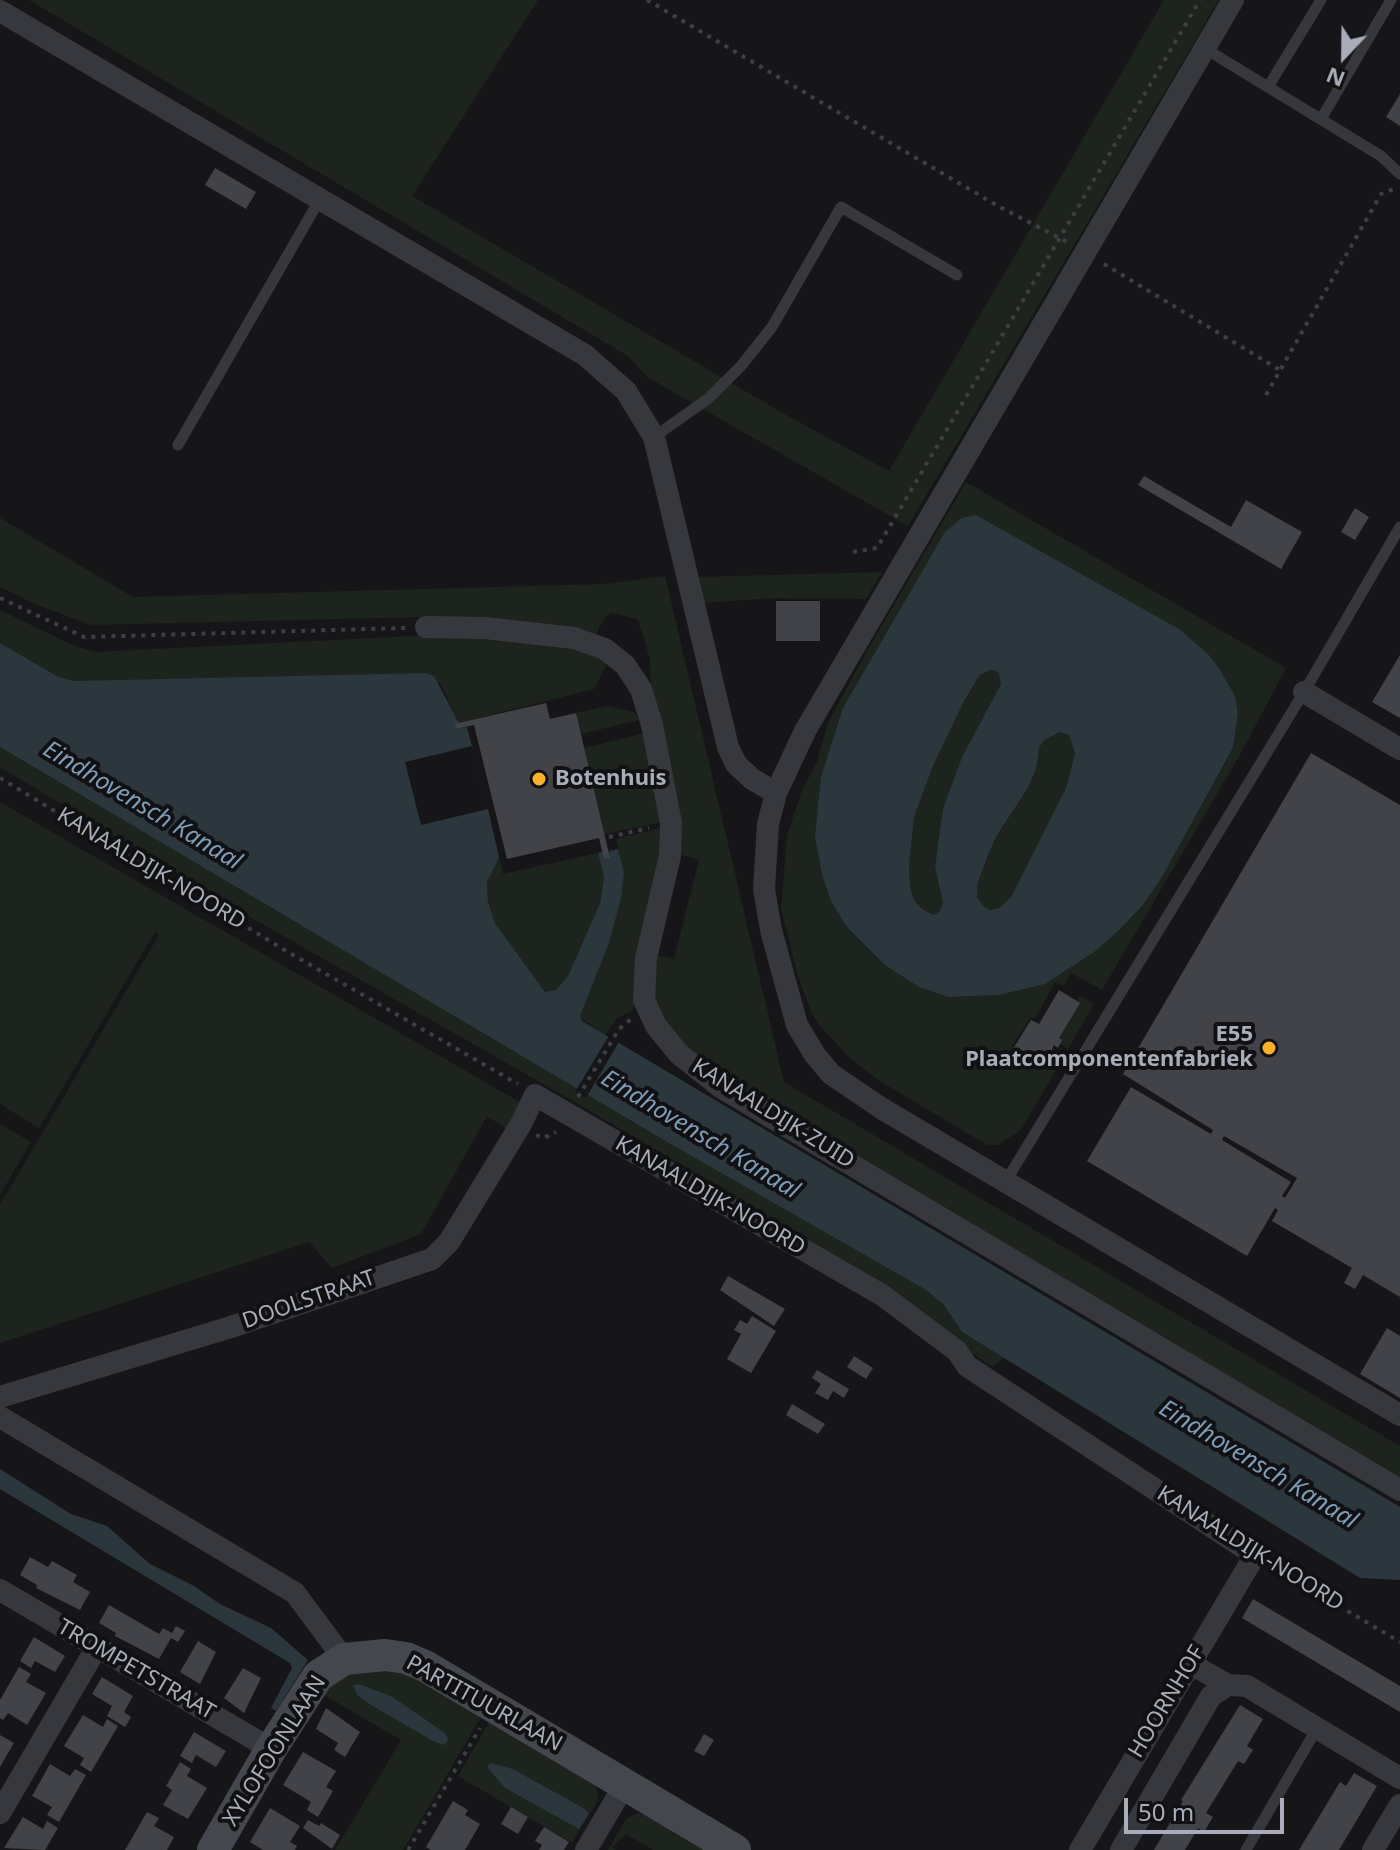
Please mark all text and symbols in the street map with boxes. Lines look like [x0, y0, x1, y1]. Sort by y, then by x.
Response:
north arrow [1304, 16, 1384, 96]
text: N [1321, 61, 1349, 96]
water label: Eindhovensch Kanaal [38, 735, 246, 877]
place label: Botenhuis [555, 766, 667, 792]
marker: Botenhuis [530, 770, 548, 788]
street label: KANAALDIJK-NOORD [52, 802, 250, 936]
place label: E55 Plaatcomponentenfabriek [965, 1022, 1253, 1074]
marker: E55 Plaatcomponentenfabriek [1260, 1039, 1278, 1057]
street label: KANAALDIJK-ZUID [687, 1053, 859, 1175]
water label: Eindhovensch Kanaal [596, 1064, 804, 1206]
street label: KANAALDIJK-NOORD [610, 1131, 810, 1261]
street label: DOOLSTRAAT [239, 1265, 379, 1335]
water label: Eindhovensch Kanaal [1154, 1394, 1362, 1536]
street label: KANAALDIJK-NOORD [1152, 1481, 1348, 1617]
street label: TROMPETSTRAAT [52, 1614, 220, 1726]
street label: HOORNHOF [1123, 1641, 1211, 1763]
street label: PARTITUURLAAN [401, 1650, 567, 1758]
street label: XYLOFOONLAAN [218, 1671, 332, 1831]
scale bar [1128, 1782, 1288, 1832]
text: 50 m [1138, 1795, 1194, 1828]

